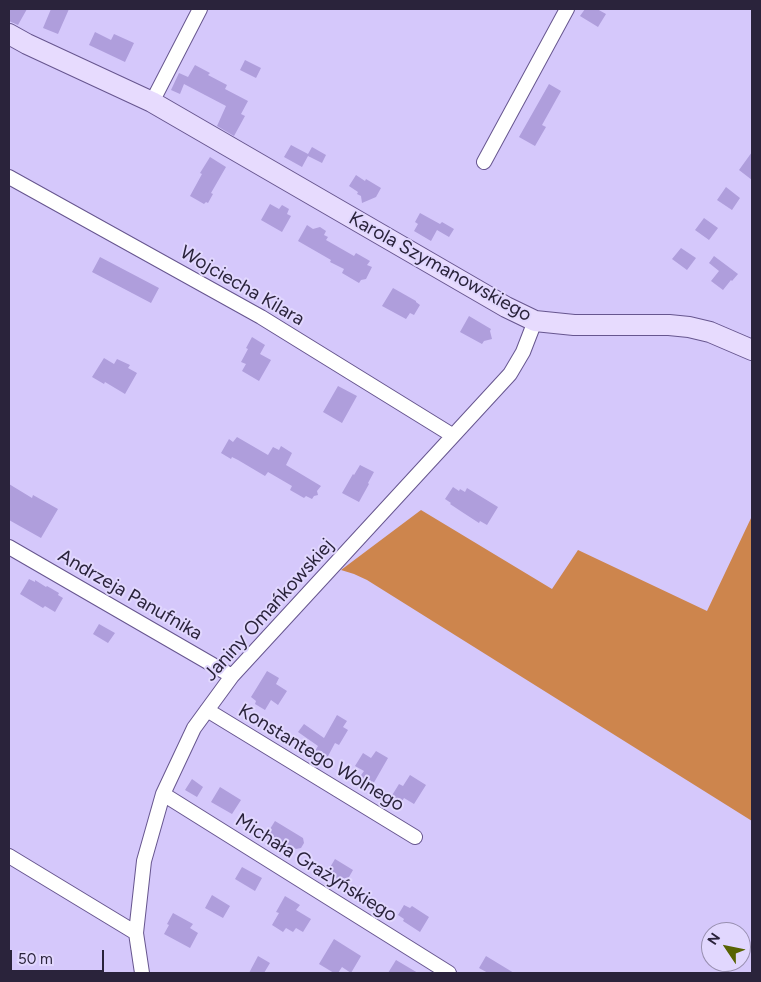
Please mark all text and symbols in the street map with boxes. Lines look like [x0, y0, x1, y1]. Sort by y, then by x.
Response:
street label: Karola Szymanowskiego [345, 207, 535, 327]
street label: Wojciecha Kilara [176, 241, 308, 331]
street label: Janiny Omańkowskiej [199, 534, 339, 686]
street label: Andrzeja Panufnika [54, 544, 206, 646]
street label: Konstantego Wolnego [234, 699, 408, 817]
street label: Michała Grażyńskiego [231, 809, 401, 927]
north arrow [701, 922, 751, 972]
text: N [704, 930, 724, 948]
scale bar [12, 940, 106, 972]
text: 50 m [18, 950, 53, 968]

